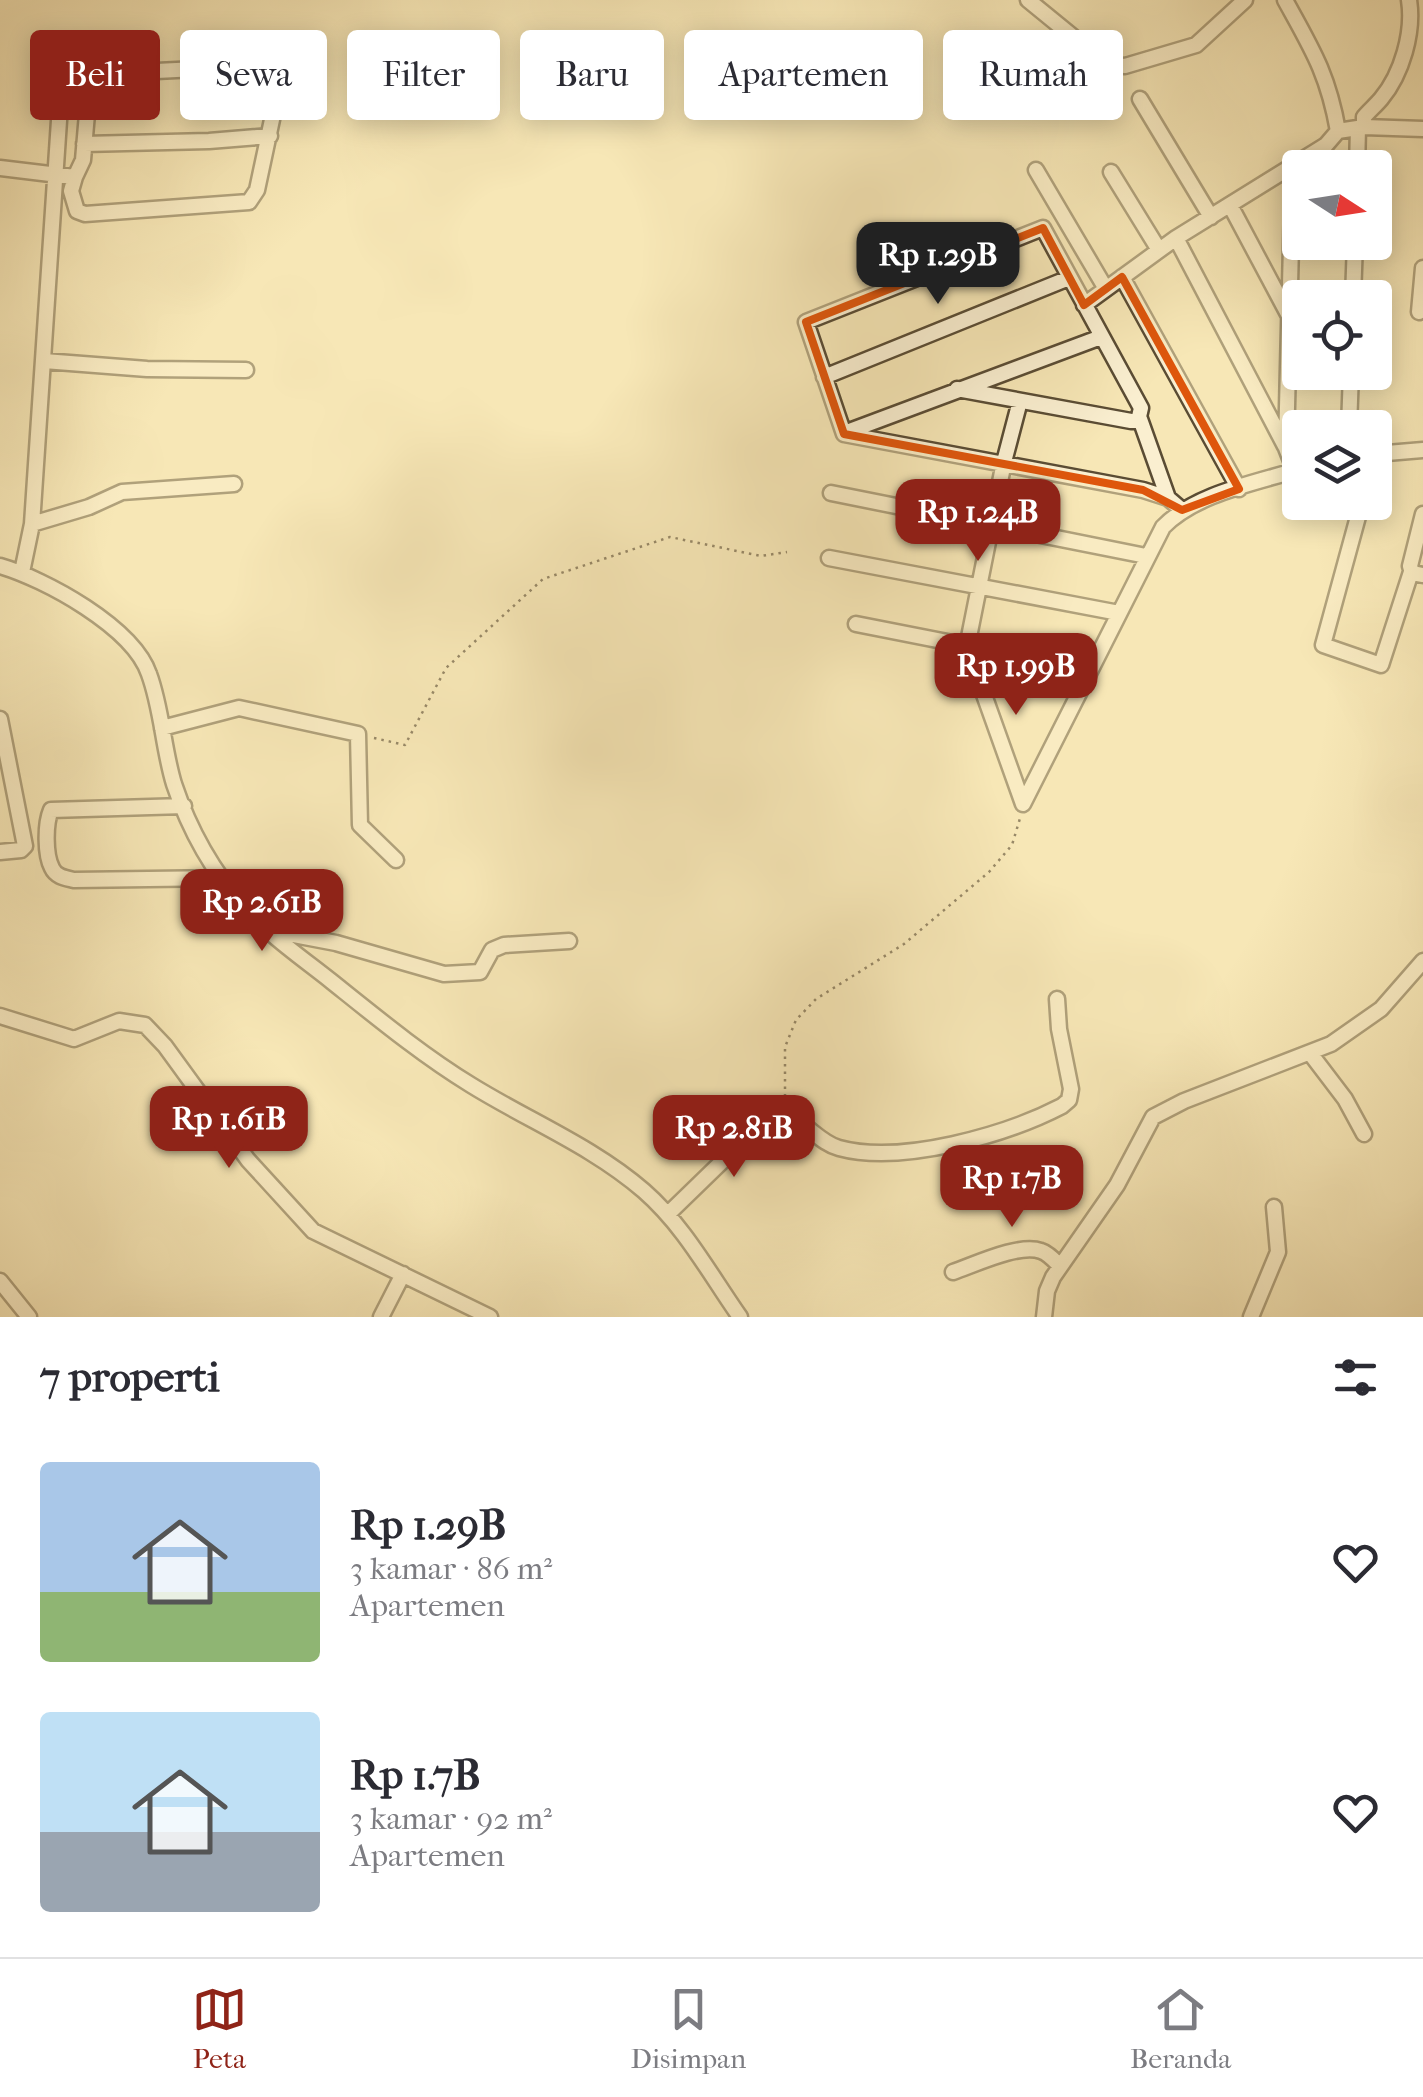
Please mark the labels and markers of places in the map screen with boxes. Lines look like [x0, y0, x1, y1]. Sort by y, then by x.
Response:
pin: Rp 1.29B [835, 222, 1041, 307]
pin: Rp 1.24B [875, 479, 1081, 564]
pin: Rp 1.99B [913, 633, 1119, 718]
pin: Rp 2.61B [159, 869, 365, 954]
pin: Rp 1.61B [126, 1086, 332, 1171]
pin: Rp 2.81B [631, 1095, 837, 1180]
pin: Rp 1.7B [920, 1145, 1104, 1230]

